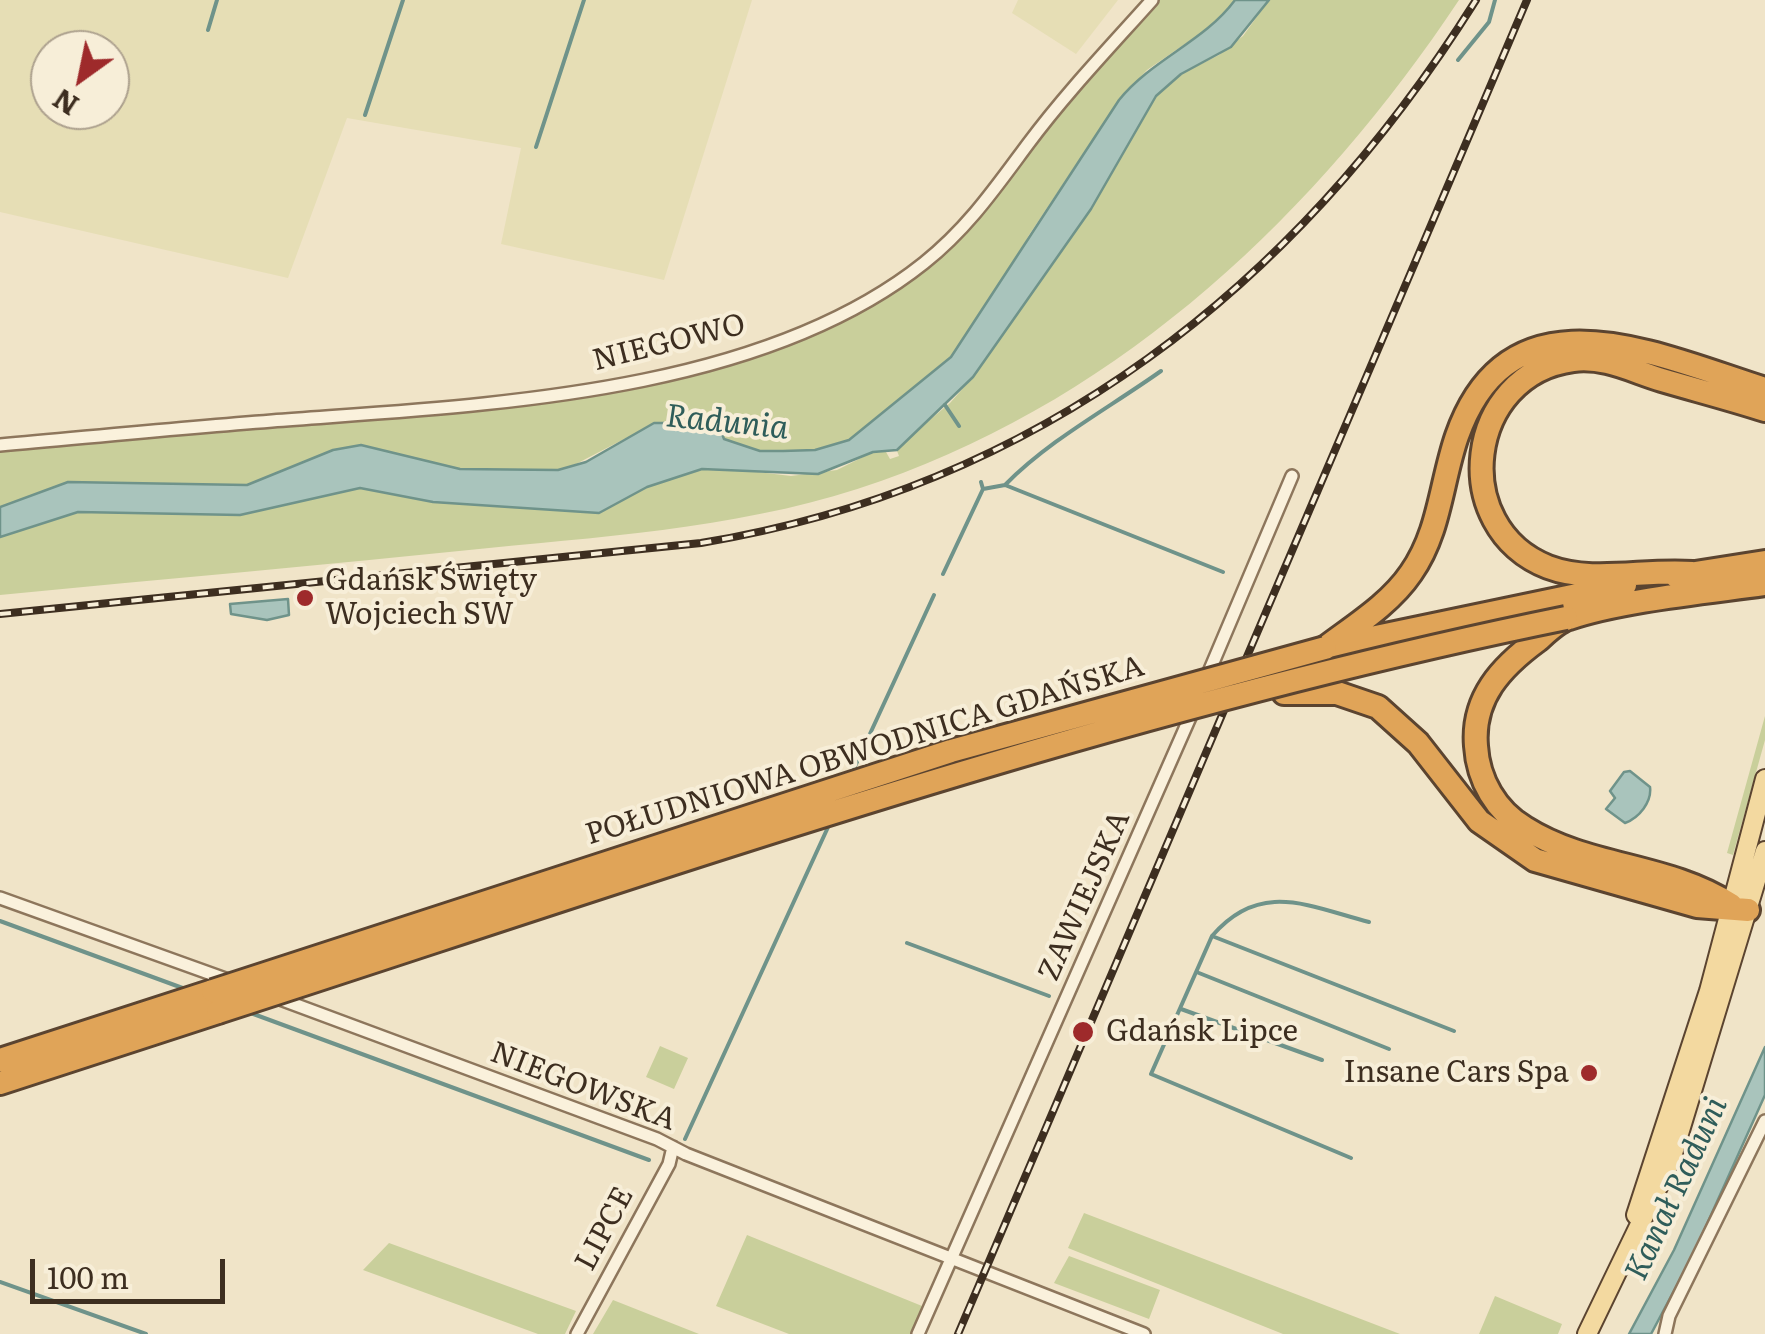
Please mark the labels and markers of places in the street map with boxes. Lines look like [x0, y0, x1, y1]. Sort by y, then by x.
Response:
place label: Gdańsk Święty Wojciech SW [325, 563, 537, 634]
marker: Gdańsk Święty Wojciech SW [294, 587, 316, 609]
place label: Gdańsk Lipce [1106, 1014, 1298, 1050]
marker: Gdańsk Lipce [1070, 1019, 1096, 1045]
place label: Insane Cars Spa [1344, 1055, 1569, 1091]
marker: Insane Cars Spa [1578, 1062, 1600, 1084]

